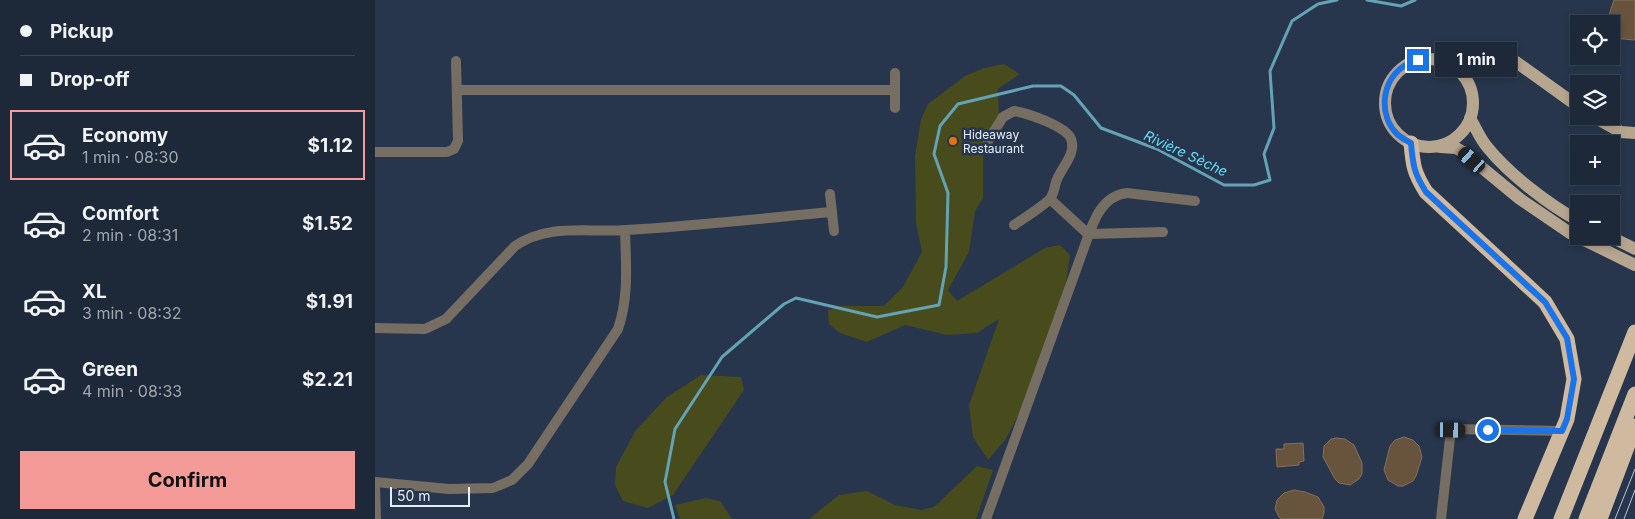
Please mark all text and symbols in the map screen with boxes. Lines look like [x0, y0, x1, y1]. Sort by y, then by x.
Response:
map controls [1570, 15, 1620, 245]
button: locate [1570, 15, 1620, 65]
text: Pickup [50, 20, 113, 43]
callout: 1 min [1435, 42, 1518, 78]
route end [1407, 49, 1429, 71]
text: 1 min [1456, 49, 1496, 69]
text: Drop-off [50, 68, 130, 91]
button: layers [1570, 75, 1620, 125]
icon: car [22, 123, 67, 168]
text: Economy [82, 124, 168, 147]
water label: Rivière Sèche [1142, 126, 1230, 180]
place label: Hideaway Restaurant [963, 127, 1024, 156]
text: $1.12 [308, 134, 353, 157]
marker: Hideaway Restaurant [947, 135, 959, 147]
button: + [1570, 135, 1620, 185]
car [1455, 144, 1488, 176]
text: 1 min · 08:30 [82, 147, 179, 167]
button: − [1570, 195, 1620, 245]
icon: car [22, 201, 67, 246]
text: Comfort [82, 202, 159, 225]
text: $1.52 [302, 212, 353, 235]
text: 2 min · 08:31 [82, 225, 178, 245]
icon: car [22, 279, 67, 324]
text: XL [82, 280, 107, 303]
text: $1.91 [306, 290, 353, 313]
text: 3 min · 08:32 [82, 303, 182, 323]
icon: car [22, 357, 67, 402]
text: Green [82, 358, 138, 381]
text: $2.21 [302, 368, 353, 391]
text: 4 min · 08:33 [82, 381, 182, 401]
route start [1477, 419, 1499, 441]
car [1435, 422, 1466, 438]
button: Confirm [20, 451, 355, 509]
scale bar [390, 484, 470, 507]
text: 50 m [397, 487, 431, 504]

